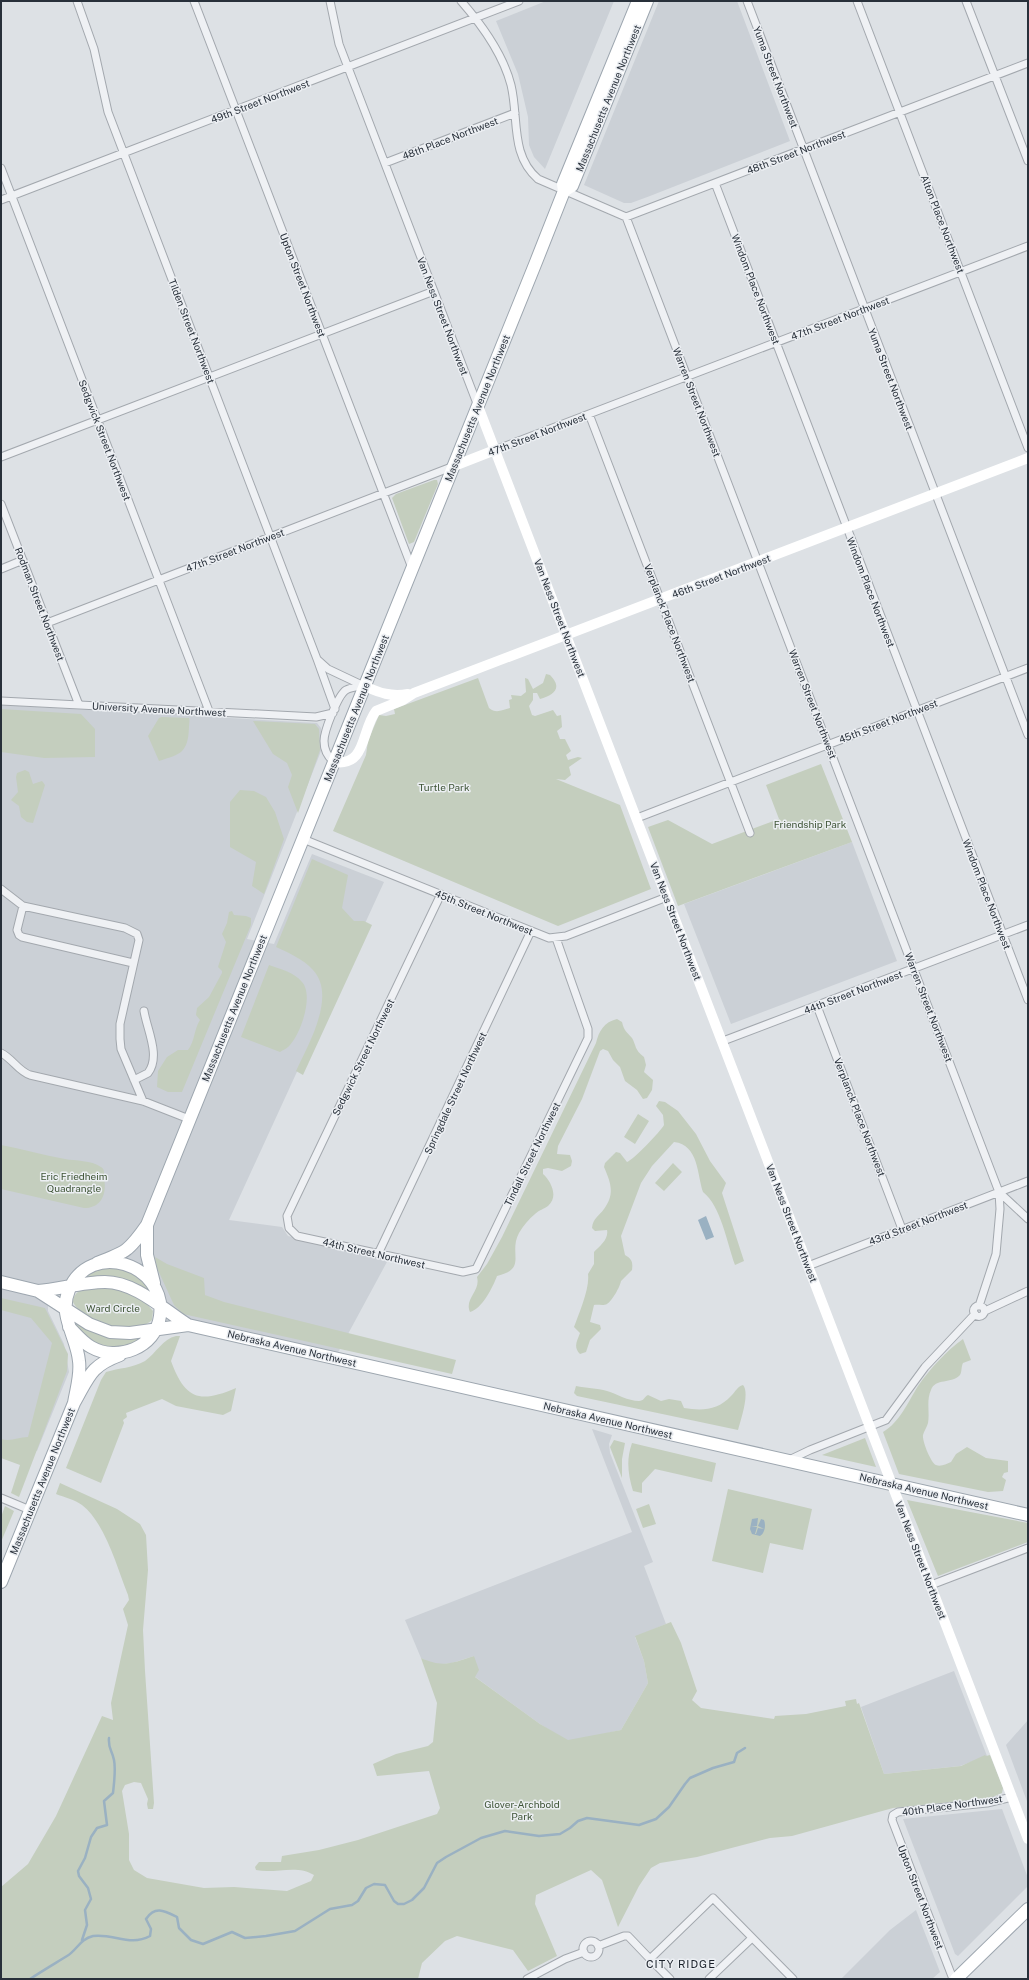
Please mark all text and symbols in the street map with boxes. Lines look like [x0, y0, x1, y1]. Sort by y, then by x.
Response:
street label: Massachusetts Avenue Northwest [573, 23, 643, 173]
street label: Yuma Street Northwest [751, 24, 801, 130]
street label: 49th Street Northwest [209, 77, 311, 125]
street label: 48th Place Northwest [400, 114, 500, 162]
street label: 48th Street Northwest [745, 128, 847, 176]
street label: Alton Place Northwest [919, 173, 967, 275]
street label: Upton Street Northwest [278, 231, 328, 339]
street label: Windom Place Northwest [729, 232, 783, 346]
street label: Van Ness Street Northwest [415, 255, 471, 377]
street label: Tilden Street Northwest [166, 277, 218, 385]
street label: 47th Street Northwest [789, 294, 891, 342]
street label: Yuma Street Northwest [866, 326, 916, 432]
street label: Massachusetts Avenue Northwest [442, 333, 512, 483]
street label: Warren Street Northwest [671, 346, 724, 459]
street label: Sedgwick Street Northwest [76, 378, 134, 502]
street label: 47th Street Northwest [486, 410, 588, 458]
street label: 47th Street Northwest [184, 526, 286, 574]
street label: Windom Place Northwest [844, 535, 898, 649]
street label: Rodman Street Northwest [13, 545, 67, 663]
street label: 46th Street Northwest [670, 552, 772, 600]
street label: Van Ness Street Northwest [532, 557, 588, 679]
street label: Verplanck Place Northwest [642, 562, 698, 684]
street label: Massachusetts Avenue Northwest [321, 633, 391, 783]
street label: Warren Street Northwest [787, 648, 840, 761]
street label: 45th Street Northwest [837, 697, 939, 745]
street label: University Avenue Northwest [92, 699, 226, 719]
park label: Turtle Park [418, 781, 470, 793]
park label: Friendship Park [774, 818, 847, 830]
street label: Windom Place Northwest [960, 837, 1014, 951]
street label: Van Ness Street Northwest [648, 860, 704, 982]
street label: 45th Street Northwest [433, 887, 535, 937]
street label: Massachusetts Avenue Northwest [199, 933, 269, 1083]
street label: Warren Street Northwest [903, 951, 956, 1064]
street label: 44th Street Northwest [802, 968, 904, 1016]
street label: Sedgwick Street Northwest [329, 997, 397, 1117]
street label: Springdale Street Northwest [421, 1030, 489, 1156]
street label: Verplanck Place Northwest [832, 1056, 888, 1178]
street label: Tindall Street Northwest [502, 1100, 562, 1208]
street label: Van Ness Street Northwest [764, 1162, 820, 1284]
park label: Eric Friedheim Quadrangle [41, 1170, 107, 1194]
street label: 43rd Street Northwest [867, 1199, 969, 1247]
street label: 44th Street Northwest [322, 1235, 427, 1271]
park label: Ward Circle [86, 1302, 140, 1314]
street label: Nebraska Avenue Northwest [226, 1327, 358, 1369]
street label: Nebraska Avenue Northwest [542, 1399, 674, 1441]
street label: Massachusetts Avenue Northwest [7, 1406, 77, 1556]
street label: Nebraska Avenue Northwest [858, 1470, 990, 1512]
street label: Van Ness Street Northwest [893, 1499, 949, 1621]
street label: 40th Place Northwest [901, 1792, 1003, 1818]
park label: Glover-Archbold Park [484, 1798, 560, 1822]
street label: Upton Street Northwest [896, 1843, 946, 1951]
district label: CITY RIDGE [646, 1958, 716, 1970]

